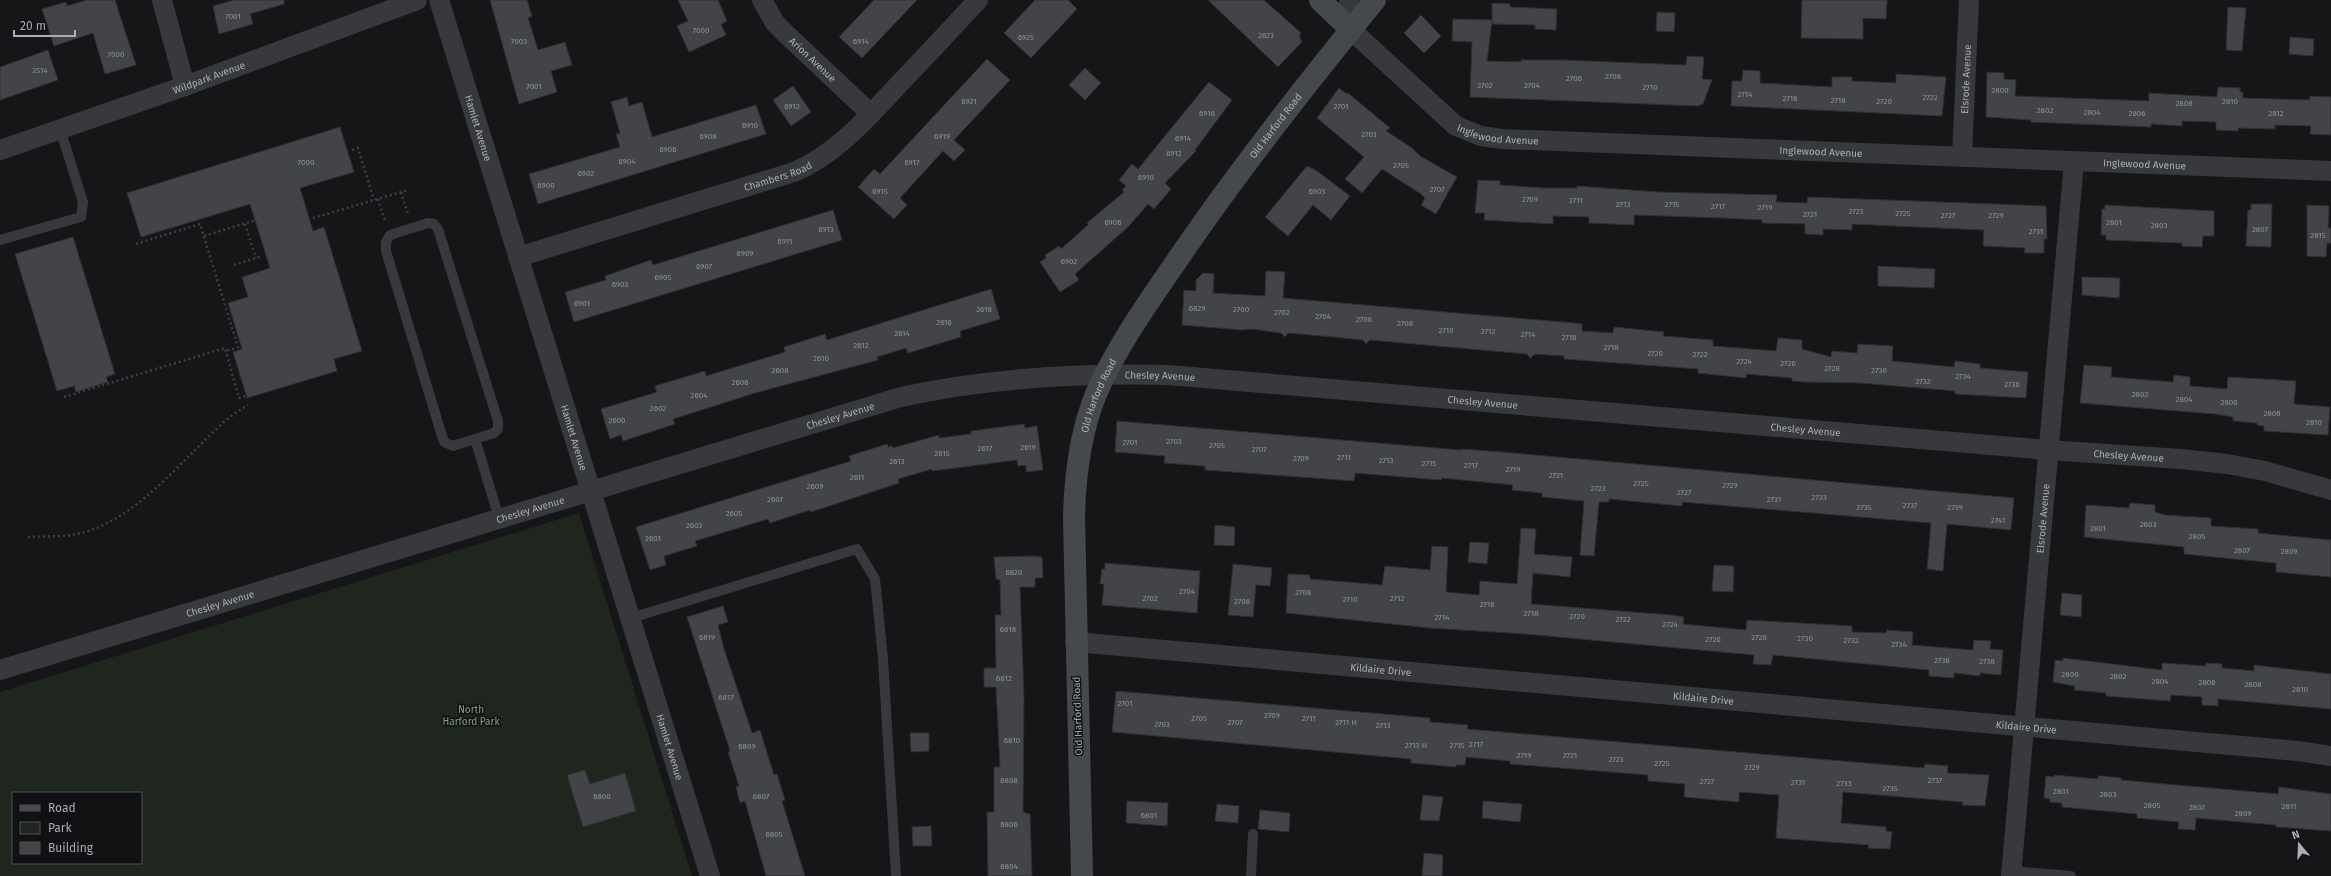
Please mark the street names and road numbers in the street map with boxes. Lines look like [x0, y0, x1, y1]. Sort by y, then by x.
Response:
street label: Arion Avenue [786, 35, 838, 85]
street label: Elsrode Avenue [1959, 44, 1974, 114]
street label: Wildpark Avenue [171, 59, 247, 97]
street label: Old Harford Road [1247, 91, 1305, 161]
street label: Hamlet Avenue [462, 94, 494, 163]
street label: Inglewood Avenue [1455, 122, 1539, 147]
street label: Inglewood Avenue [1779, 145, 1863, 160]
street label: Inglewood Avenue [2103, 157, 2186, 172]
street label: Chambers Road [743, 159, 814, 194]
street label: Old Harford Road [1079, 357, 1119, 434]
street label: Chesley Avenue [1125, 370, 1196, 384]
street label: Chesley Avenue [1447, 394, 1518, 412]
street label: Chesley Avenue [805, 400, 876, 432]
street label: Hamlet Avenue [558, 403, 589, 472]
street label: Chesley Avenue [1770, 421, 1841, 439]
street label: Chesley Avenue [2093, 448, 2164, 465]
street label: Elsrode Avenue [2035, 483, 2053, 554]
street label: Chesley Avenue [495, 494, 566, 526]
street label: Chesley Avenue [185, 588, 256, 620]
street label: Kildaire Drive [1350, 662, 1412, 679]
street label: Old Harford Road [1071, 676, 1085, 756]
street label: Kildaire Drive [1672, 690, 1734, 708]
street label: Hamlet Avenue [653, 713, 685, 782]
street label: Kildaire Drive [1995, 719, 2057, 736]

